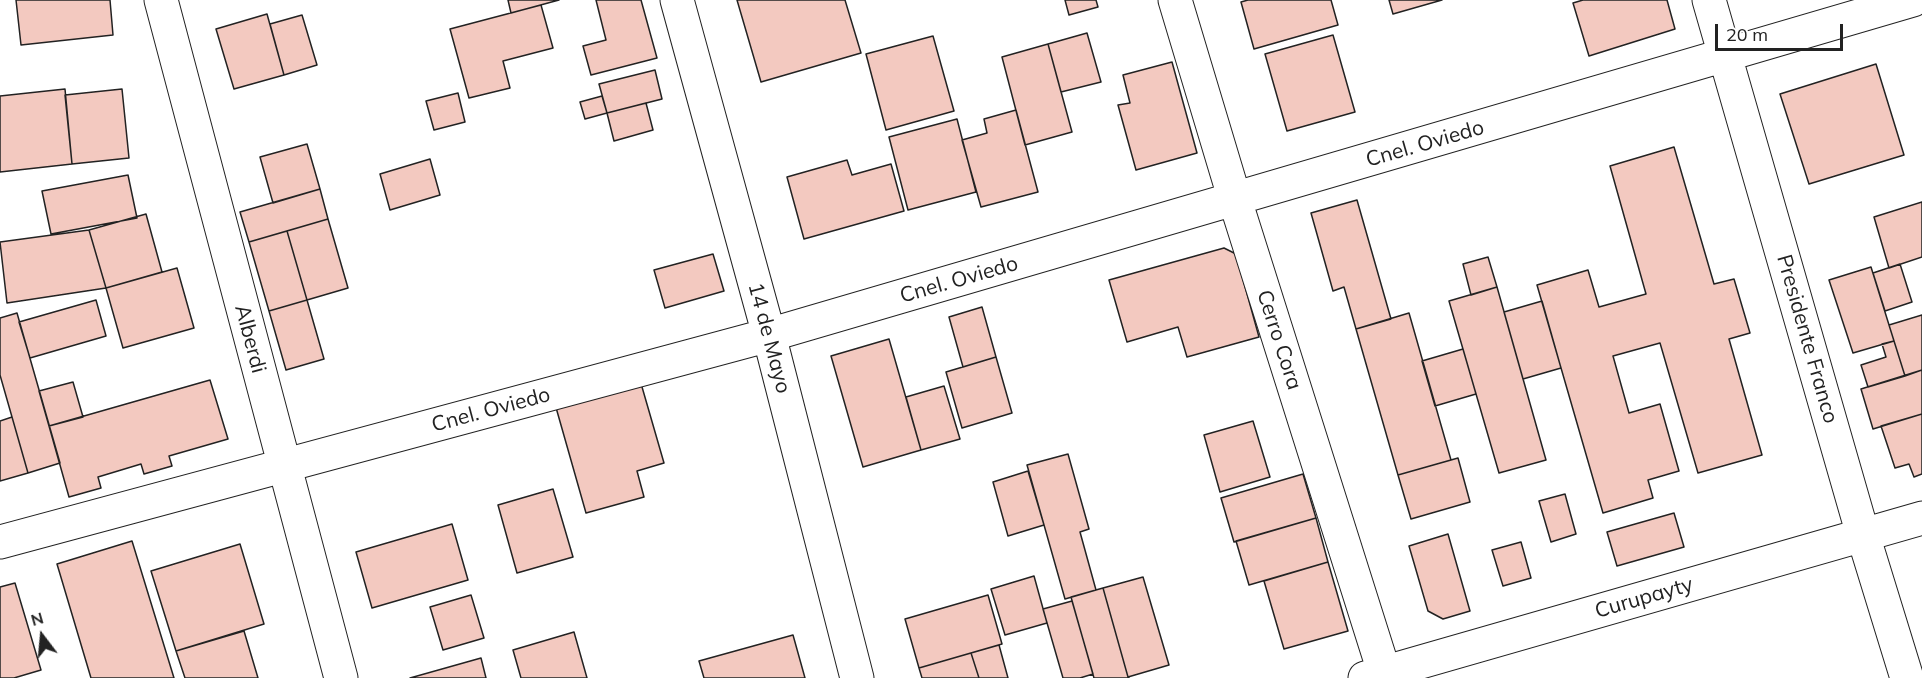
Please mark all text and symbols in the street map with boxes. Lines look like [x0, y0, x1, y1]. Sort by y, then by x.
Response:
scale bar [1718, 12, 1846, 50]
text: 20 m [1726, 23, 1768, 46]
street label: Cnel. Oviedo [1363, 115, 1487, 173]
street label: Cnel. Oviedo [897, 251, 1021, 309]
street label: Presidente Franco [1771, 252, 1843, 426]
street label: 14 de Mayo [742, 280, 796, 396]
street label: Cerro Cora [1251, 287, 1307, 393]
street label: Alberdi [229, 302, 271, 376]
street label: Cnel. Oviedo [429, 382, 553, 438]
street label: Curupayty [1592, 572, 1696, 624]
north arrow [12, 606, 72, 666]
text: N [28, 607, 46, 630]

